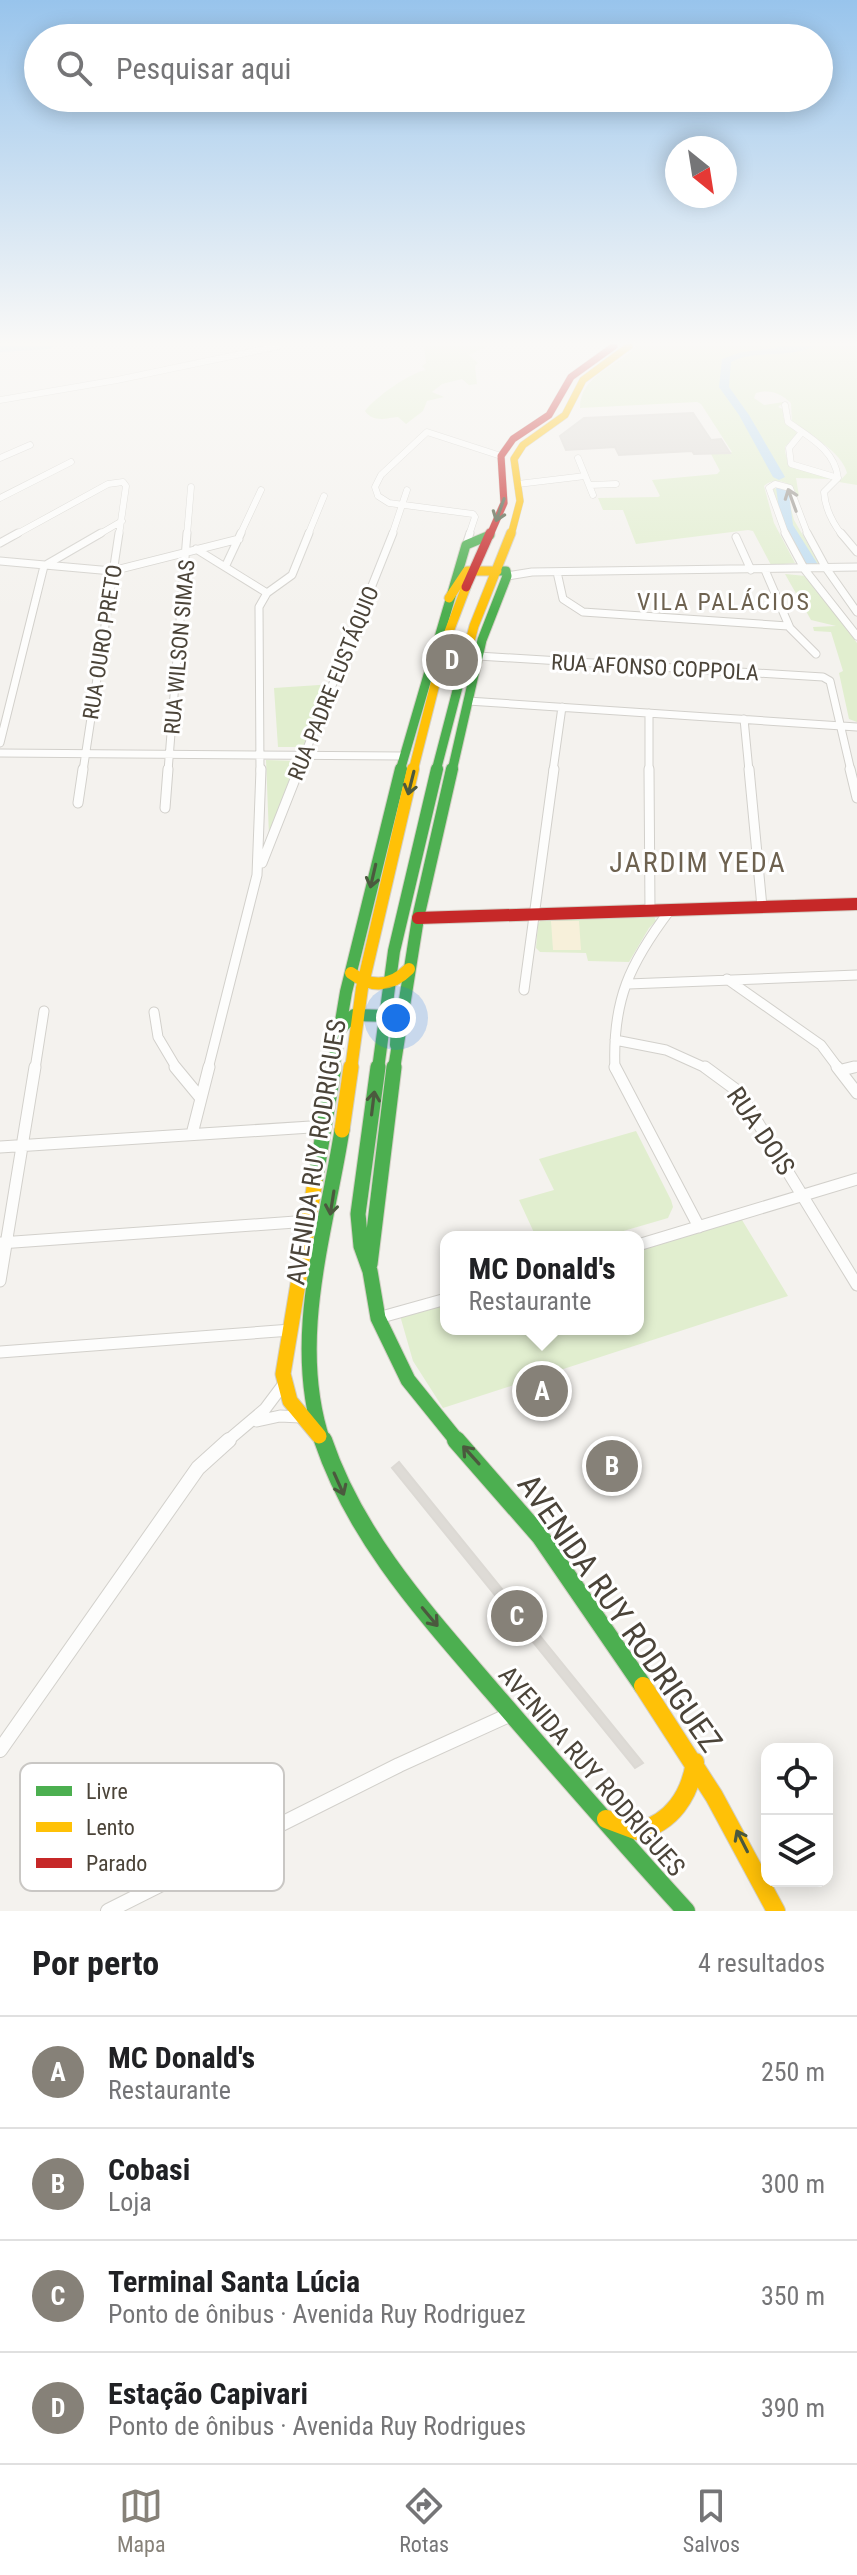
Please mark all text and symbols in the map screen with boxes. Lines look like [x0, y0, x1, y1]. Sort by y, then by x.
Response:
search box [24, 24, 833, 112]
icon: search [52, 46, 96, 90]
text: Pesquisar aqui [116, 51, 291, 86]
north arrow [665, 136, 737, 208]
one-way arrow [784, 488, 799, 513]
one-way arrow [492, 497, 507, 522]
street label: RUA WILSON SIMAS [159, 559, 200, 735]
street label: RUA OURO PRETO [78, 563, 127, 721]
street label: RUA PADRE EUSTÁQUIO [283, 582, 384, 784]
district label: VILA PALÁCIOS [637, 588, 811, 616]
pin: D [426, 630, 478, 690]
street label: RUA AFONSO COPPOLA [550, 650, 760, 685]
one-way arrow [402, 769, 417, 795]
district label: JARDIM YEDA [609, 846, 787, 879]
one-way arrow [365, 863, 380, 888]
your location [376, 998, 416, 1038]
street label: AVENIDA RUY RODRIGUES [280, 1017, 352, 1287]
street label: RUA DOIS [721, 1081, 801, 1181]
one-way arrow [366, 1091, 381, 1116]
one-way arrow [324, 1190, 339, 1215]
popup [440, 1231, 644, 1335]
text: MC Donald's [468, 1251, 616, 1286]
text: Restaurante [468, 1286, 591, 1316]
pin: A [516, 1361, 568, 1421]
pin: B [586, 1436, 638, 1496]
one-way arrow [462, 1446, 480, 1466]
street label: AVENIDA RUY RODRIGUEZ [510, 1467, 730, 1759]
one-way arrow [332, 1471, 347, 1495]
pin: C [491, 1586, 543, 1646]
one-way arrow [421, 1607, 439, 1627]
street label: AVENIDA RUY RODRIGUES [493, 1660, 691, 1882]
map controls [761, 1743, 833, 1887]
button: locate [761, 1743, 833, 1815]
legend [20, 1763, 284, 1891]
text: Livre [86, 1779, 128, 1804]
text: Lento [86, 1815, 135, 1840]
button: layers [761, 1815, 833, 1887]
one-way arrow [734, 1829, 750, 1853]
text: Parado [86, 1851, 147, 1876]
text: Por perto [32, 1943, 159, 1983]
text: 4 resultados [698, 1948, 825, 1978]
text: MC Donald's [108, 2040, 255, 2075]
text: A [50, 2057, 66, 2087]
text: 250 m [761, 2057, 825, 2087]
text: Restaurante [108, 2075, 231, 2105]
text: Cobasi [108, 2152, 190, 2187]
text: B [51, 2169, 65, 2199]
text: 300 m [761, 2169, 825, 2199]
text: Loja [108, 2187, 152, 2217]
text: Terminal Santa Lúcia [108, 2264, 360, 2299]
text: C [51, 2281, 65, 2311]
text: 350 m [761, 2281, 825, 2311]
text: Ponto de ônibus · Avenida Ruy Rodriguez [108, 2299, 526, 2329]
text: Estação Capivari [108, 2376, 308, 2411]
text: D [51, 2393, 65, 2423]
text: 390 m [761, 2393, 825, 2423]
text: Ponto de ônibus · Avenida Ruy Rodrigues [108, 2411, 526, 2441]
tab: Mapa [117, 2484, 165, 2557]
tab: Rotas [399, 2484, 449, 2557]
tab: Salvos [683, 2484, 740, 2557]

